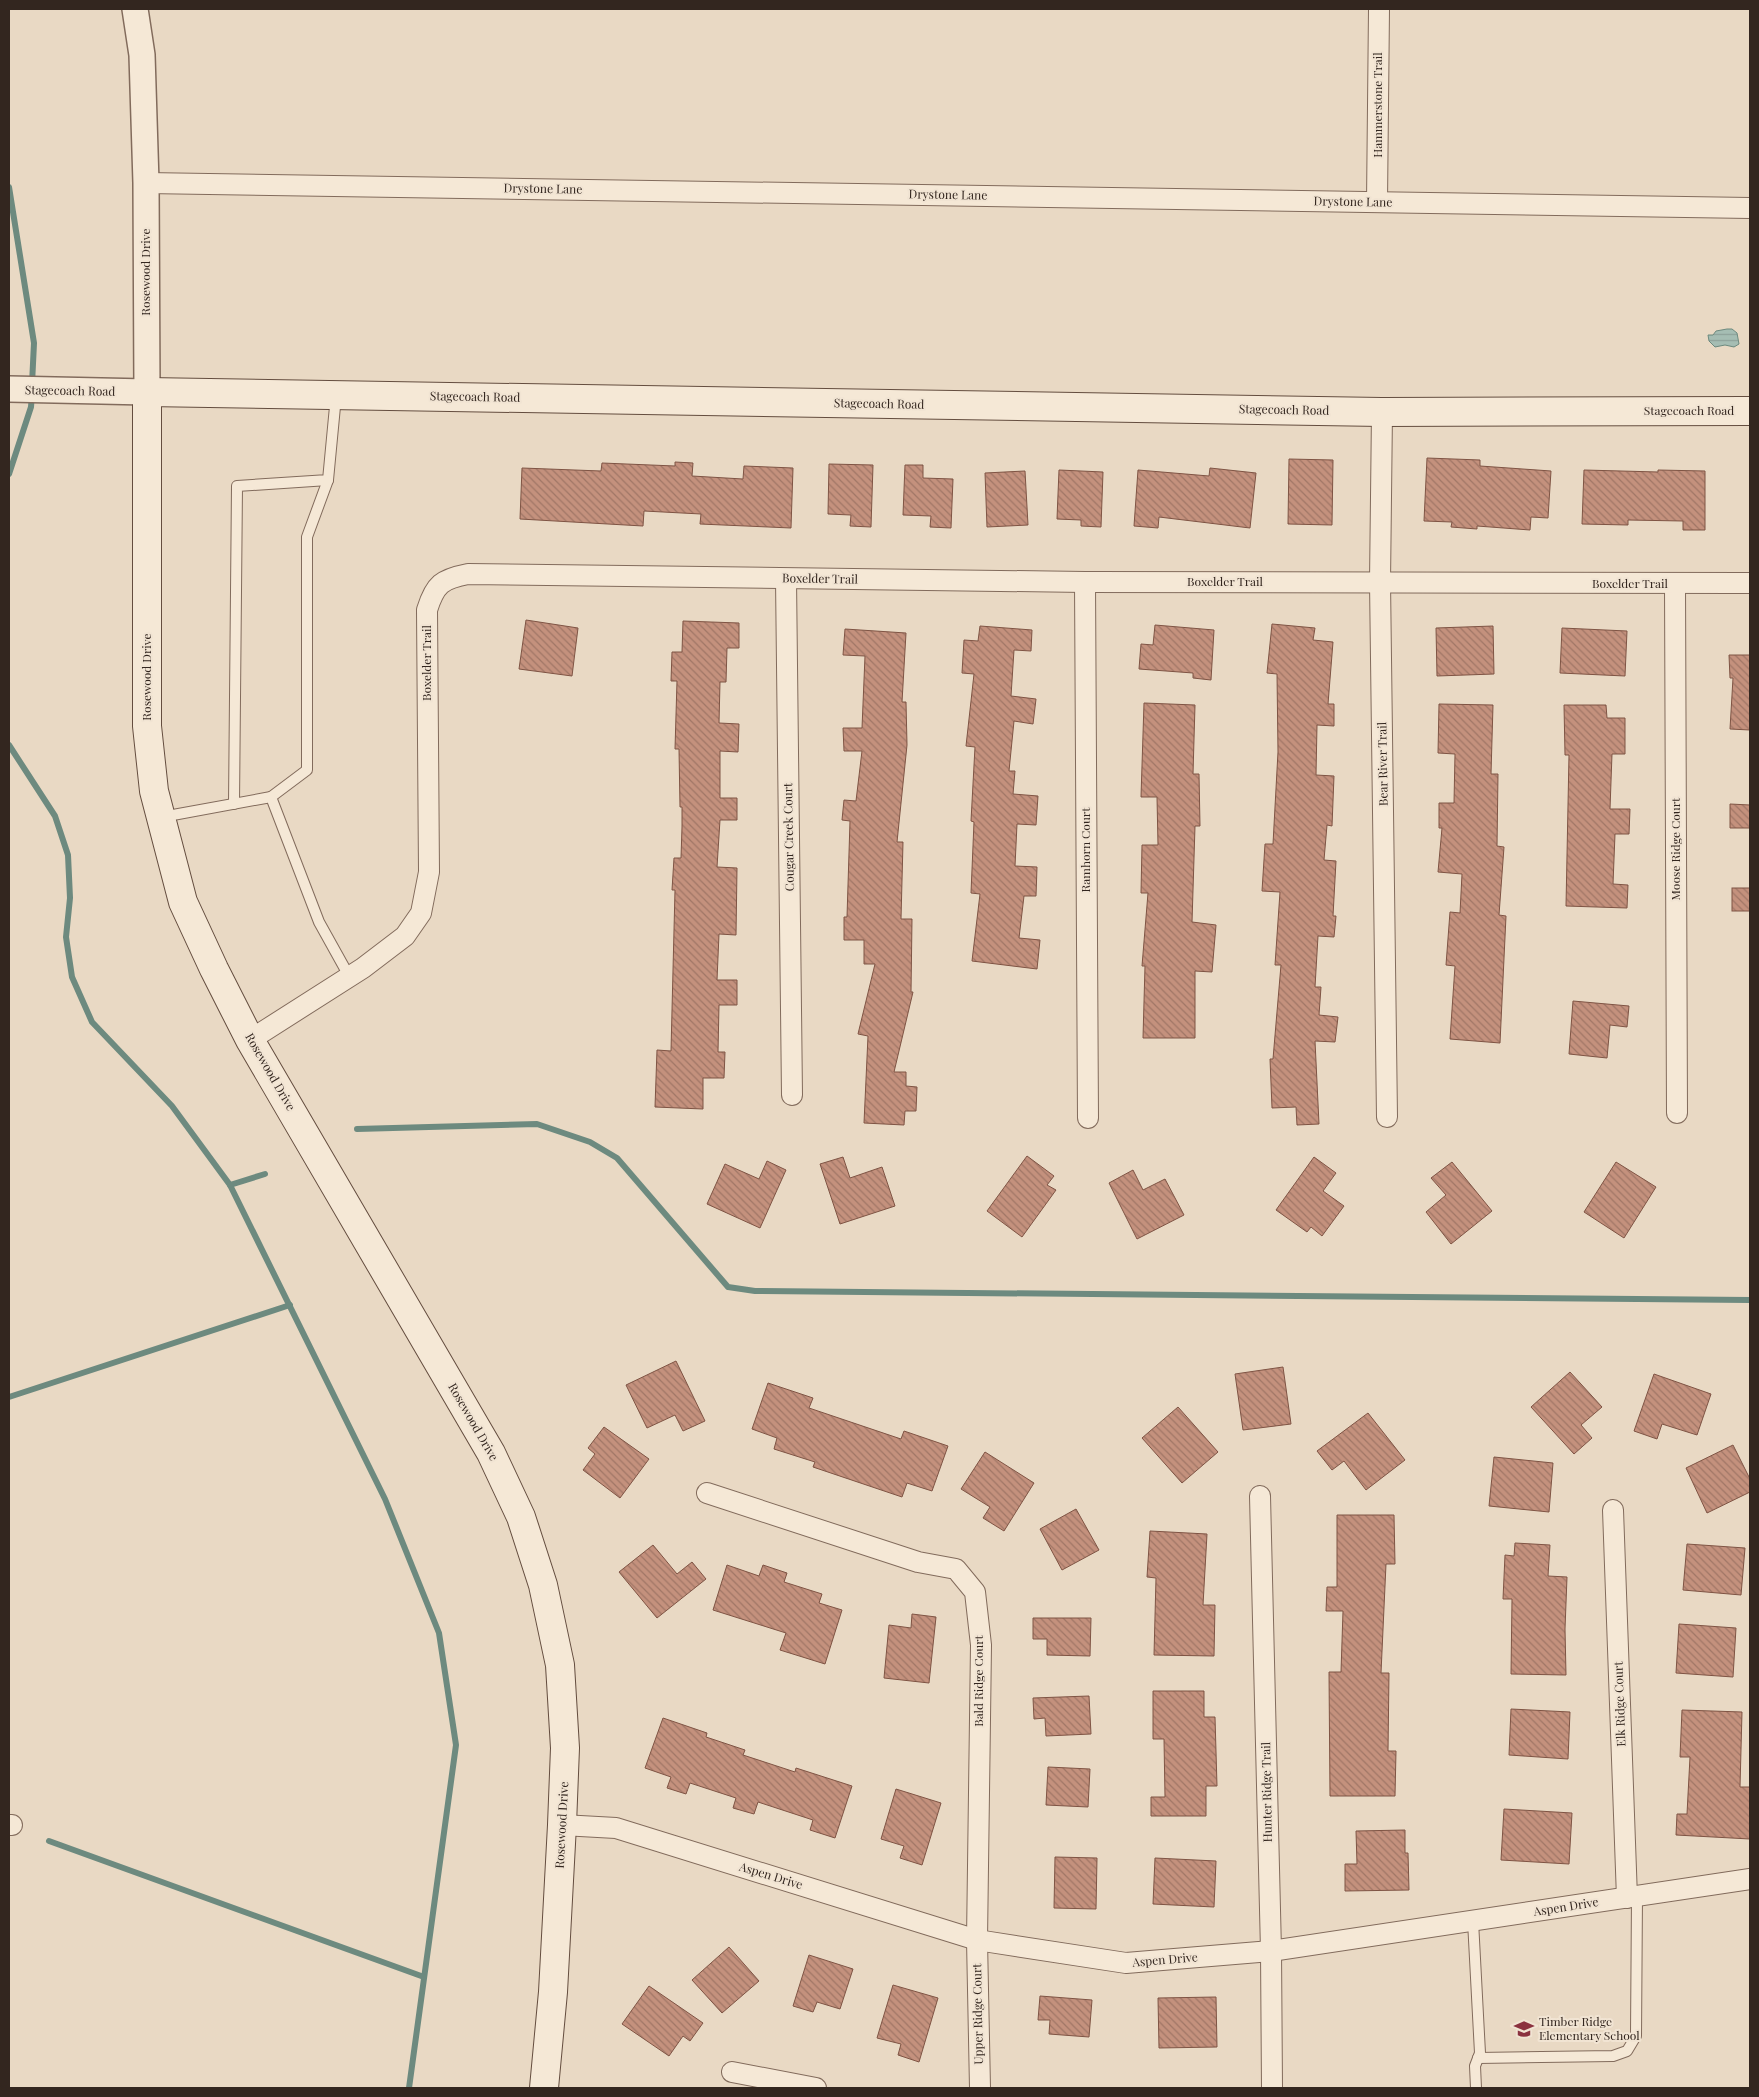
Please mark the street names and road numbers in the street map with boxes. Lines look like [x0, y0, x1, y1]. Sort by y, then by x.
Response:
street label: Hammerstone Trail [1369, 52, 1385, 158]
street label: Drystone Lane [504, 179, 582, 197]
street label: Drystone Lane [909, 185, 987, 203]
street label: Drystone Lane [1314, 192, 1392, 210]
street label: Rosewood Drive [137, 228, 153, 316]
street label: Stagecoach Road [25, 381, 115, 399]
street label: Stagecoach Road [430, 387, 520, 405]
street label: Stagecoach Road [834, 394, 924, 412]
street label: Stagecoach Road [1239, 400, 1329, 418]
street label: Stagecoach Road [1644, 402, 1734, 418]
street label: Boxelder Trail [782, 569, 859, 587]
street label: Boxelder Trail [1187, 573, 1263, 589]
street label: Boxelder Trail [1592, 575, 1668, 591]
street label: Boxelder Trail [418, 625, 434, 701]
street label: Rosewood Drive [138, 633, 154, 721]
street label: Bear River Trail [1373, 721, 1391, 806]
street label: Cougar Creek Court [779, 782, 797, 891]
street label: Moose Ridge Court [1667, 797, 1683, 900]
street label: Ramhorn Court [1077, 807, 1093, 892]
street label: Rosewood Drive [242, 1030, 300, 1113]
street label: Rosewood Drive [445, 1380, 503, 1463]
street label: Bald Ridge Court [970, 1634, 986, 1727]
street label: Elk Ridge Court [1609, 1660, 1628, 1747]
street label: Hunter Ridge Trail [1257, 1741, 1275, 1842]
street label: Rosewood Drive [551, 1781, 571, 1869]
street label: Aspen Drive [737, 1858, 805, 1892]
street label: Aspen Drive [1531, 1893, 1599, 1919]
street label: Aspen Drive [1131, 1948, 1198, 1970]
street label: Upper Ridge Court [968, 1963, 986, 2065]

